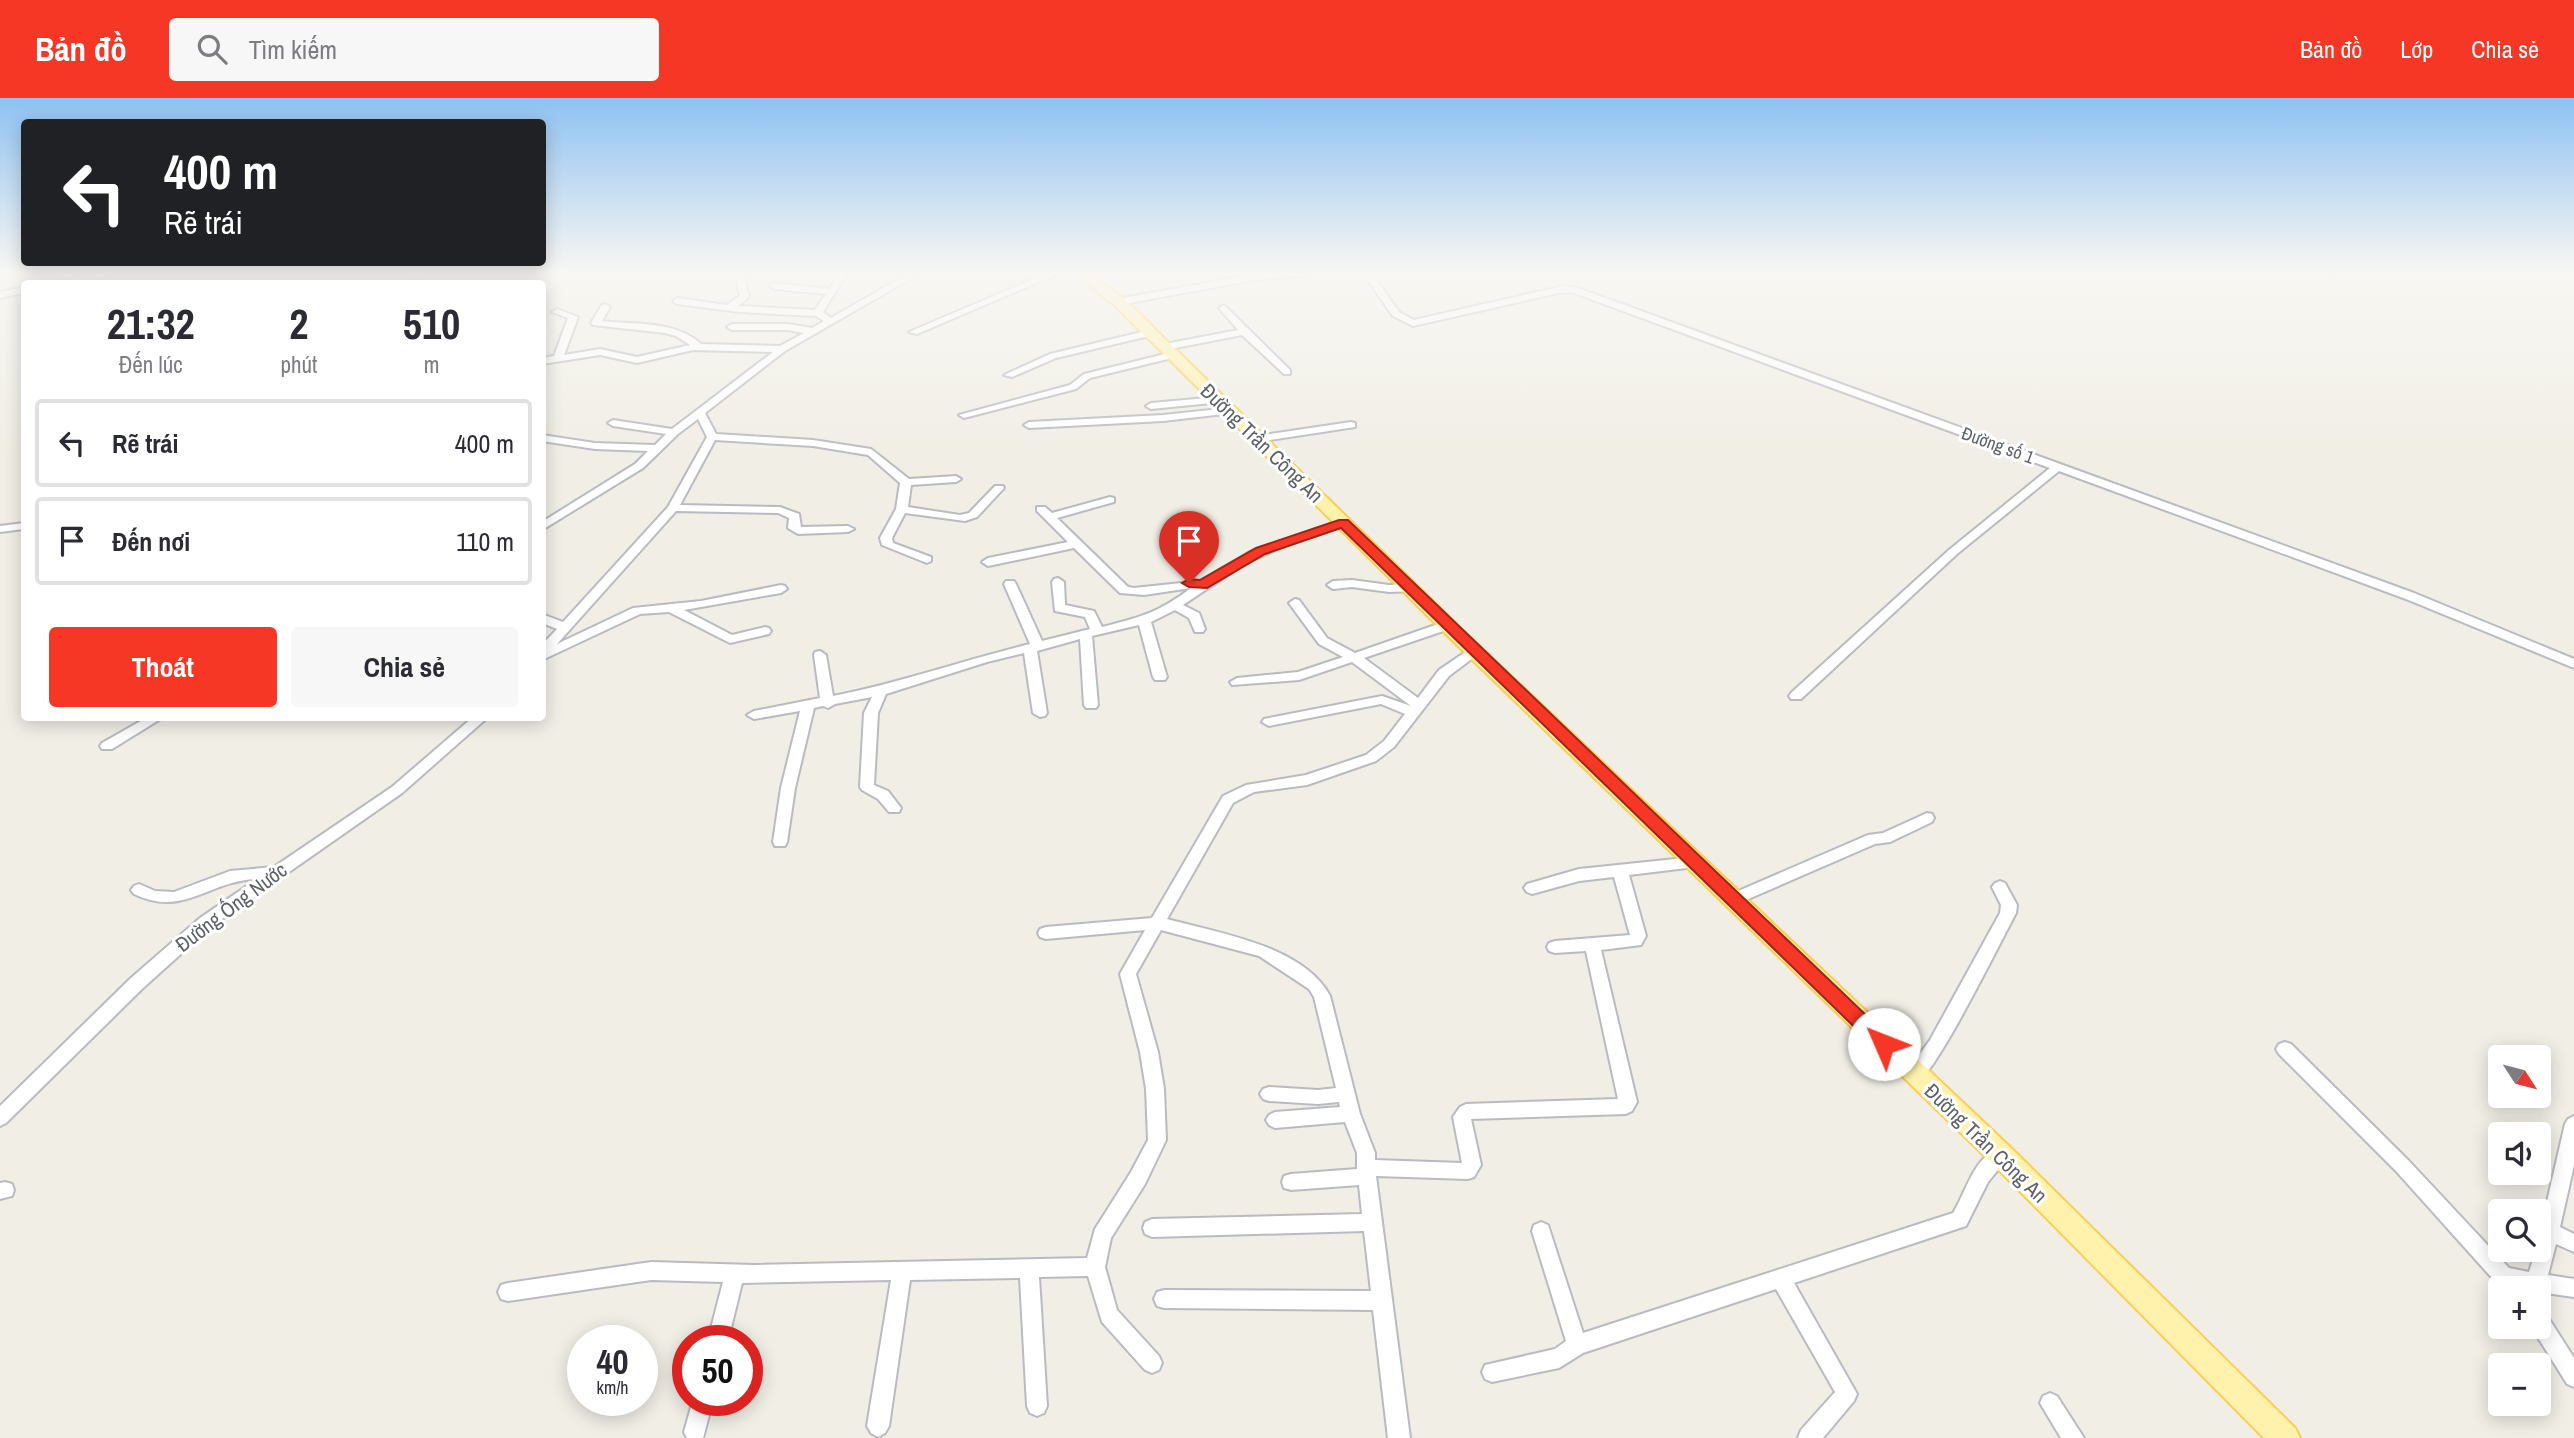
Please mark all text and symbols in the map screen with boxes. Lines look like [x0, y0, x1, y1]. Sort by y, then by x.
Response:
search box [169, 18, 659, 81]
text: Bản đồ [35, 27, 127, 71]
icon: search [193, 30, 231, 68]
text: Tìm kiếm [249, 32, 337, 67]
text: Bản đồ [2300, 33, 2362, 65]
text: Lớp [2400, 33, 2433, 65]
text: Chia sẻ [2471, 33, 2539, 65]
text: 400 m [164, 138, 278, 204]
icon: left [49, 147, 140, 238]
text: Rẽ trái [164, 201, 243, 244]
text: 21:32 [107, 296, 195, 352]
text: 2 [289, 296, 308, 352]
text: 510 [403, 296, 460, 352]
text: Đến lúc [119, 349, 183, 380]
text: phút [280, 349, 317, 380]
text: m [424, 349, 439, 380]
street label: Đường Trần Công An [1194, 377, 1330, 509]
street label: Đường số 1 [1958, 420, 2038, 470]
icon: left [53, 424, 91, 462]
text: Rẽ trái [112, 426, 178, 461]
text: 400 m [455, 426, 514, 461]
pin [1159, 511, 1219, 583]
icon: arrive [53, 522, 91, 560]
icon: arrive [1170, 522, 1208, 560]
text: Đến nơi [112, 524, 190, 559]
text: 110 m [456, 524, 514, 559]
button: Thoát [49, 627, 277, 707]
button: Chia sẻ [291, 627, 518, 707]
street label: Đường Ống Nước [169, 855, 293, 959]
position arrow [1847, 1007, 1921, 1081]
north arrow [2488, 1045, 2552, 1108]
map controls [2488, 1045, 2551, 1416]
street label: Đường Trần Công An [1918, 1077, 2054, 1209]
button: sound [2488, 1122, 2551, 1185]
button: search [2488, 1199, 2551, 1262]
button: + [2488, 1276, 2551, 1339]
speed limit sign: 50 [672, 1325, 763, 1416]
text: 40 [597, 1338, 628, 1385]
button: − [2488, 1353, 2551, 1416]
text: km/h [597, 1375, 629, 1400]

